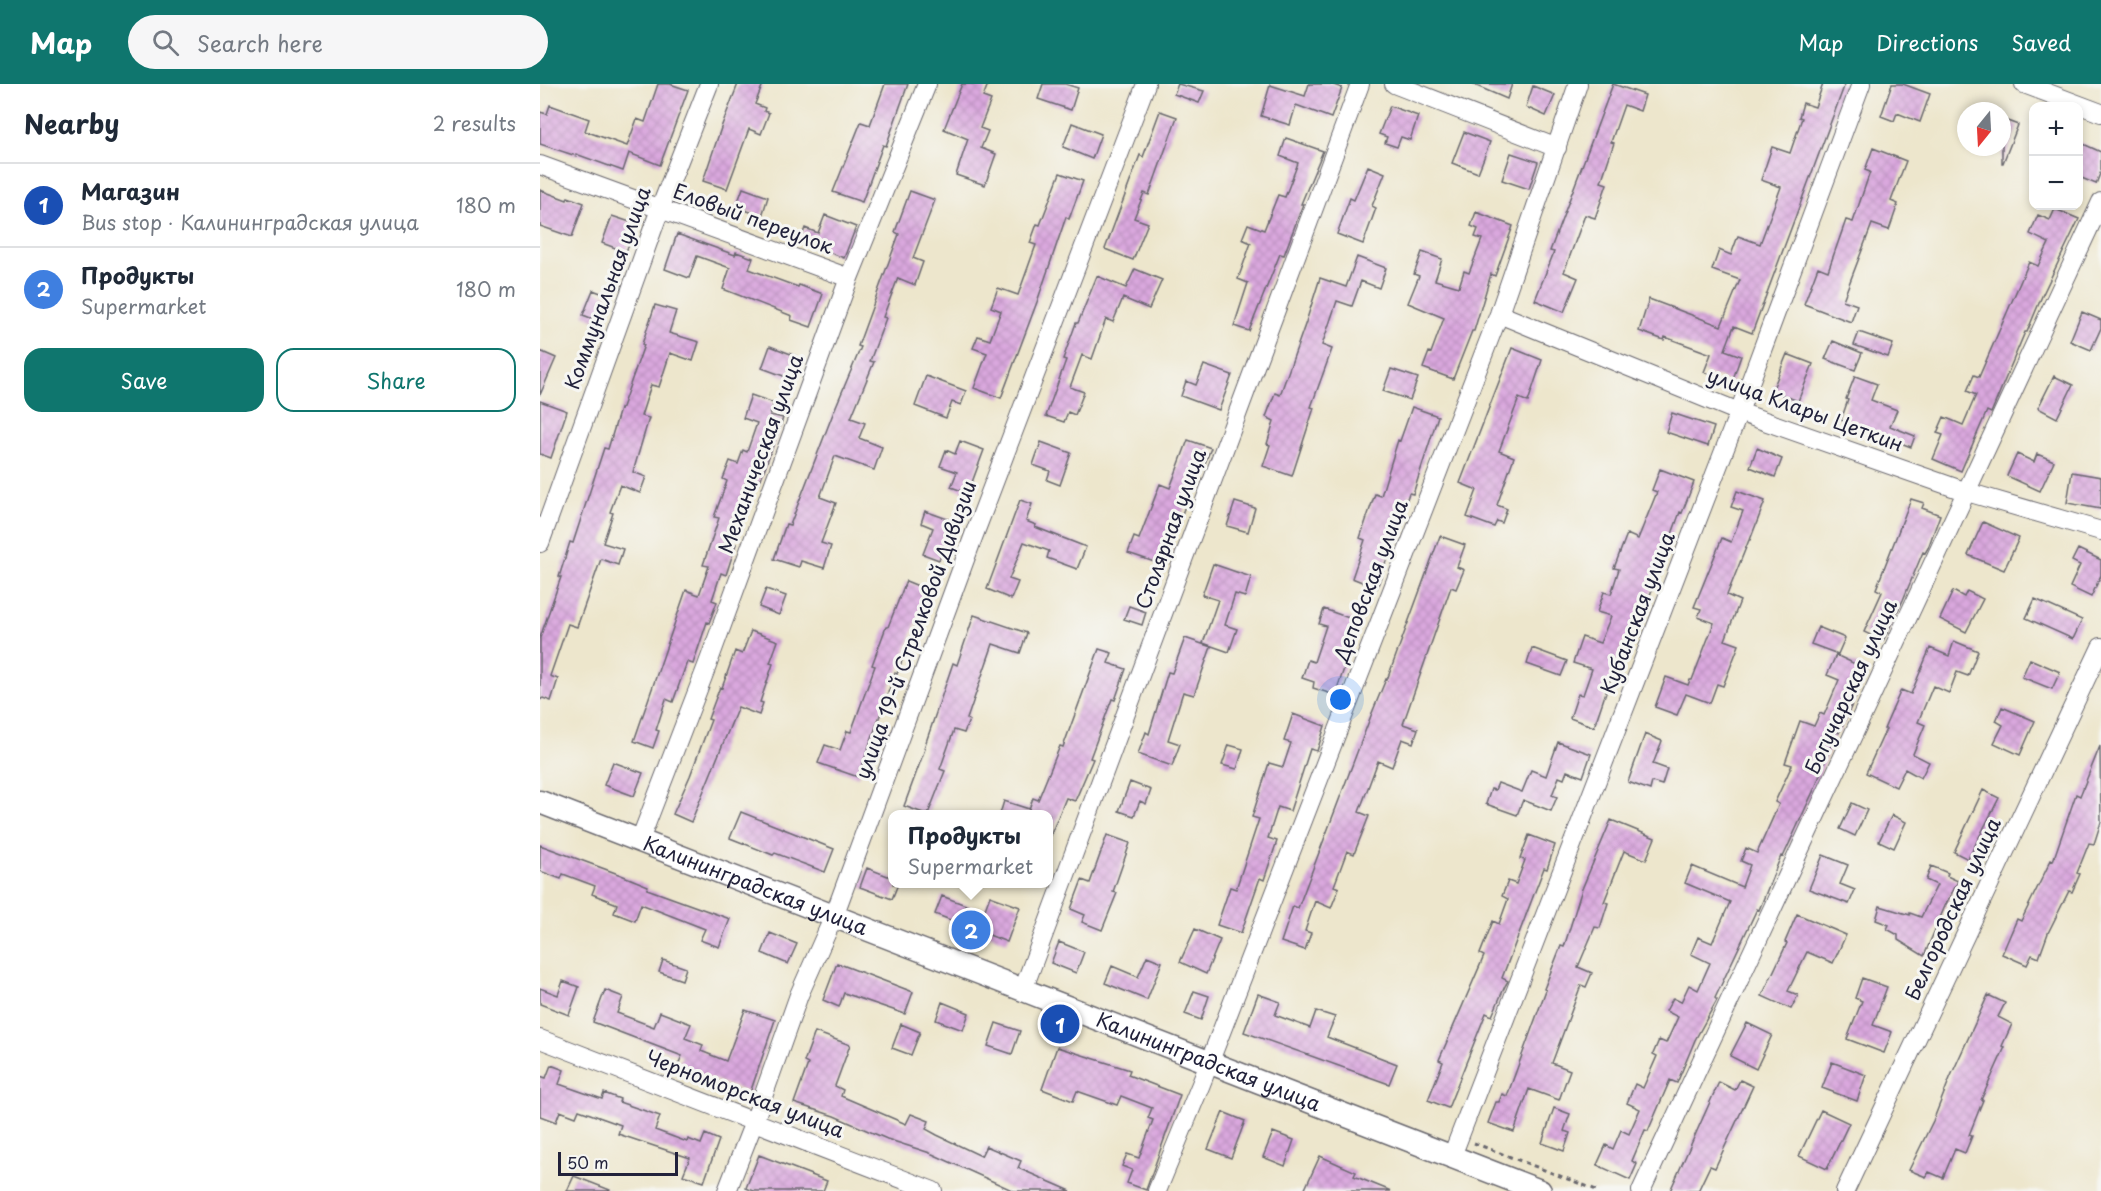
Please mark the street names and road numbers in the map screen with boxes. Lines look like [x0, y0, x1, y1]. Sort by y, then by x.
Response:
street label: Еловый переулок [669, 175, 838, 261]
street label: Коммунальная улица [556, 182, 658, 393]
street label: Механическая улица [710, 349, 810, 558]
street label: улица Клары Цеткин [1703, 360, 1908, 459]
street label: Столярная улица [1127, 444, 1213, 613]
street label: улица 19-й Стрелковой Дивизии [847, 476, 983, 783]
street label: Деповская улица [1325, 495, 1415, 667]
street label: Кубанская улица [1592, 527, 1682, 698]
street label: Богучарская улица [1796, 594, 1904, 779]
street label: Белгородская улица [1897, 812, 2008, 1005]
street label: Калининградская улица [639, 828, 873, 942]
street label: Калининградская улица [1092, 1004, 1326, 1118]
street label: Черноморская улица [642, 1041, 849, 1145]

